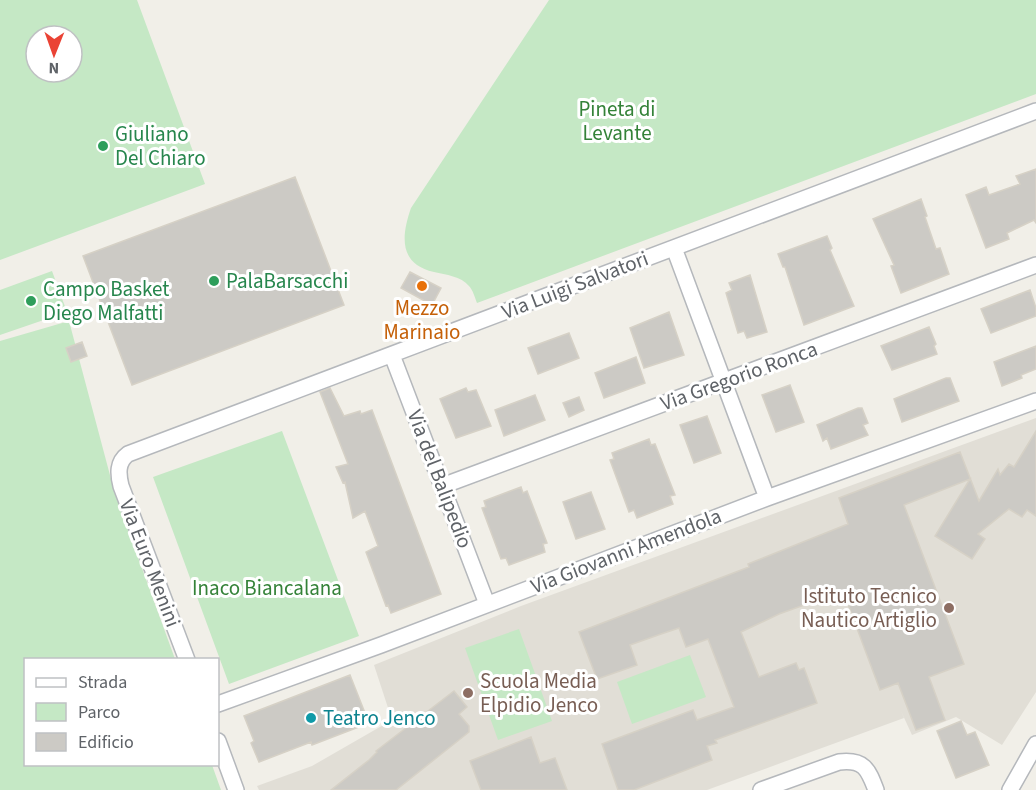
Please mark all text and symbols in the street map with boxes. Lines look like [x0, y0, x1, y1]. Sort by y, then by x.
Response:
north arrow [24, 24, 84, 84]
text: N [48, 57, 59, 79]
park label: Pineta di Levante [578, 94, 656, 148]
place label: Giuliano Del Chiaro [115, 119, 206, 173]
marker: Giuliano Del Chiaro [96, 139, 110, 153]
street label: Via Luigi Salvatori [497, 243, 653, 327]
place label: PalaBarsacchi [226, 266, 348, 296]
place label: Campo Basket Diego Malfatti [43, 274, 169, 328]
marker: PalaBarsacchi [207, 274, 221, 288]
marker: Mezzo Marinaio [415, 279, 429, 293]
place label: Mezzo Marinaio [384, 293, 460, 347]
marker: Campo Basket Diego Malfatti [24, 294, 38, 308]
street label: Via Gregorio Ronca [656, 334, 822, 418]
street label: Via del Balipedio [400, 405, 480, 553]
street label: Via Euro Menini [112, 495, 188, 631]
street label: Via Giovanni Amendola [526, 501, 726, 601]
park label: Inaco Biancalana [192, 573, 342, 603]
place label: Istituto Tecnico Nautico Artiglio [801, 581, 937, 635]
marker: Istituto Tecnico Nautico Artiglio [942, 601, 956, 615]
legend [24, 658, 219, 766]
place label: Scuola Media Elpidio Jenco [480, 666, 598, 720]
text: Strada [78, 670, 127, 695]
marker: Scuola Media Elpidio Jenco [461, 686, 475, 700]
text: Parco [78, 700, 120, 725]
place label: Teatro Jenco [323, 703, 436, 733]
marker: Teatro Jenco [304, 711, 318, 725]
text: Edificio [78, 730, 134, 755]

